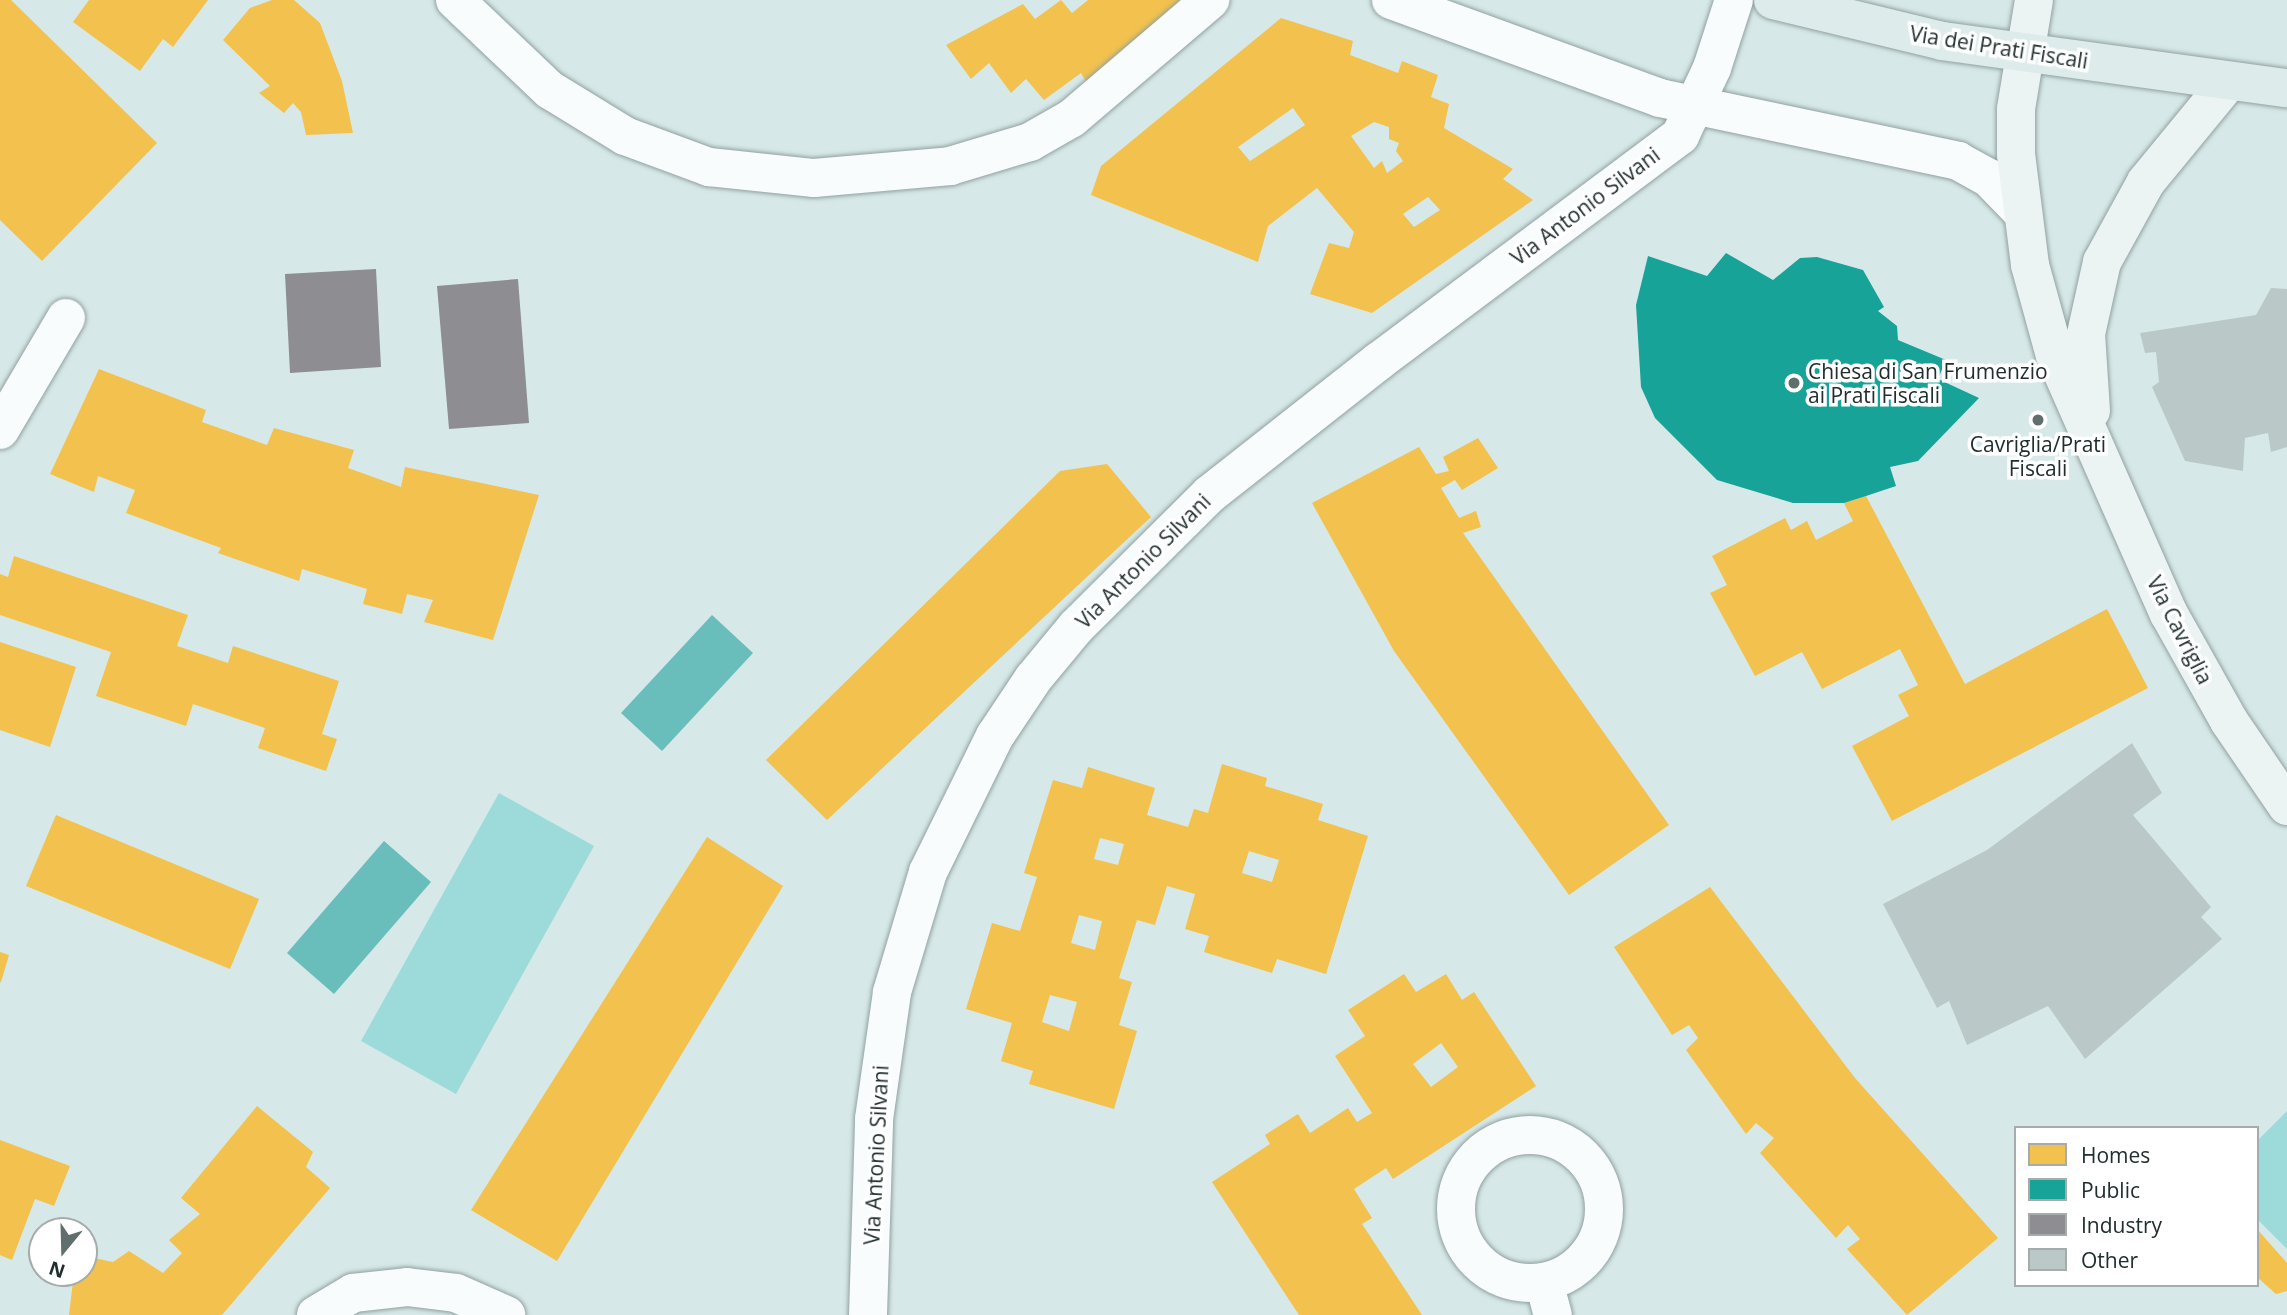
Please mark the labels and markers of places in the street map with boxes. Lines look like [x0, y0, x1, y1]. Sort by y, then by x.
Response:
place label: Chiesa di San Frumenzio ai Prati Fiscali [1808, 358, 2048, 408]
marker: Chiesa di San Frumenzio ai Prati Fiscali [1786, 375, 1802, 391]
marker: Cavriglia/Prati Fiscali [2030, 412, 2046, 428]
place label: Cavriglia/Prati Fiscali [1970, 431, 2106, 481]

